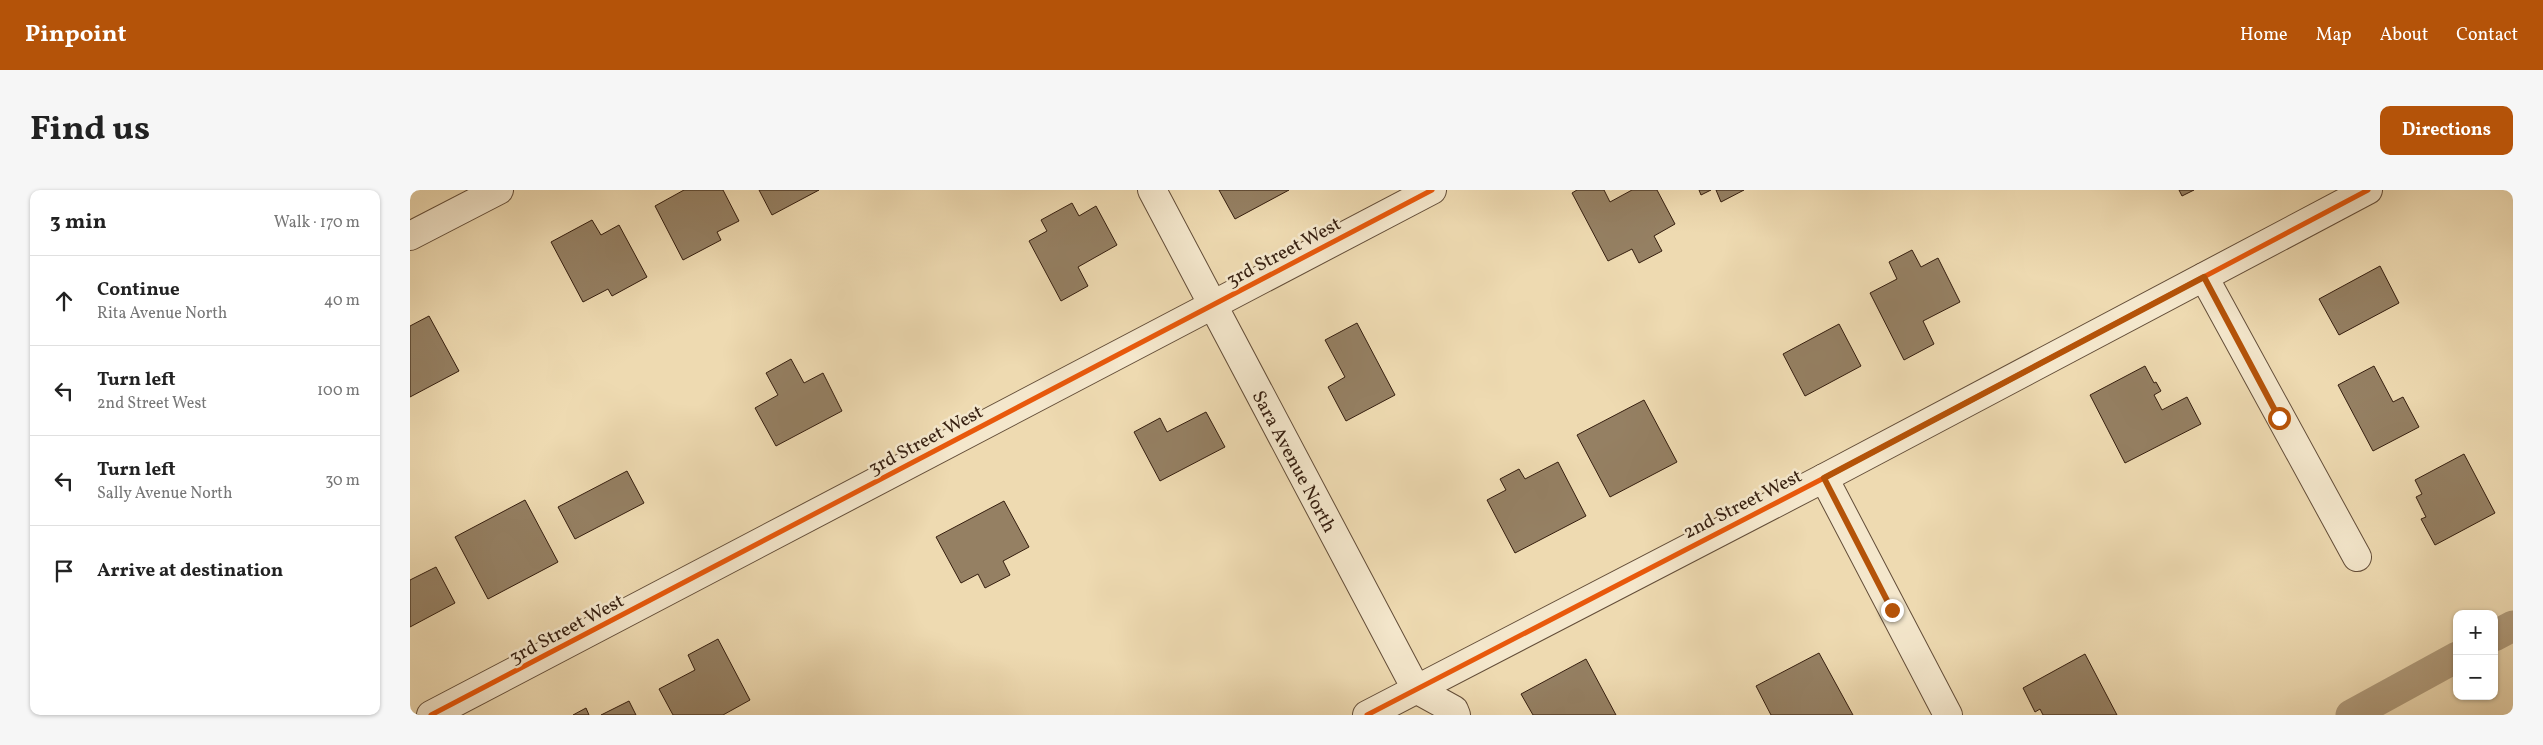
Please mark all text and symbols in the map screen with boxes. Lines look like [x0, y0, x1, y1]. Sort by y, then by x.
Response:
text: Pinpoint [25, 18, 127, 52]
text: Home [2240, 23, 2288, 48]
text: Map [2316, 23, 2352, 48]
text: About [2380, 23, 2428, 48]
text: Contact [2456, 23, 2518, 48]
text: Find us [30, 106, 150, 154]
button: Directions [2380, 106, 2513, 155]
text: 3 min [50, 208, 106, 237]
street label: 3rd Street West [1222, 211, 1346, 294]
text: Walk · 170 m [274, 212, 360, 234]
text: Continue [97, 277, 180, 303]
icon: ahead [50, 287, 78, 315]
text: 40 m [324, 290, 360, 312]
text: Rita Avenue North [97, 303, 227, 325]
text: Turn left [97, 367, 176, 393]
icon: left [50, 377, 78, 405]
text: 100 m [317, 380, 360, 402]
street label: Sara Avenue North [1245, 386, 1342, 537]
text: 2nd Street West [97, 393, 207, 415]
street label: 3rd Street West [864, 399, 988, 482]
route start [2268, 407, 2291, 430]
text: Turn left [97, 457, 176, 483]
street label: 2nd Street West [1679, 463, 1807, 546]
icon: left [50, 467, 78, 495]
text: 30 m [325, 470, 360, 492]
text: Sally Avenue North [97, 483, 233, 505]
icon: arrive [50, 557, 78, 585]
text: Arrive at destination [97, 558, 283, 584]
street label: 3rd Street West [505, 588, 629, 671]
route end [1881, 599, 1904, 622]
map controls [2453, 610, 2498, 700]
button: + [2453, 610, 2498, 655]
button: − [2453, 655, 2498, 700]

